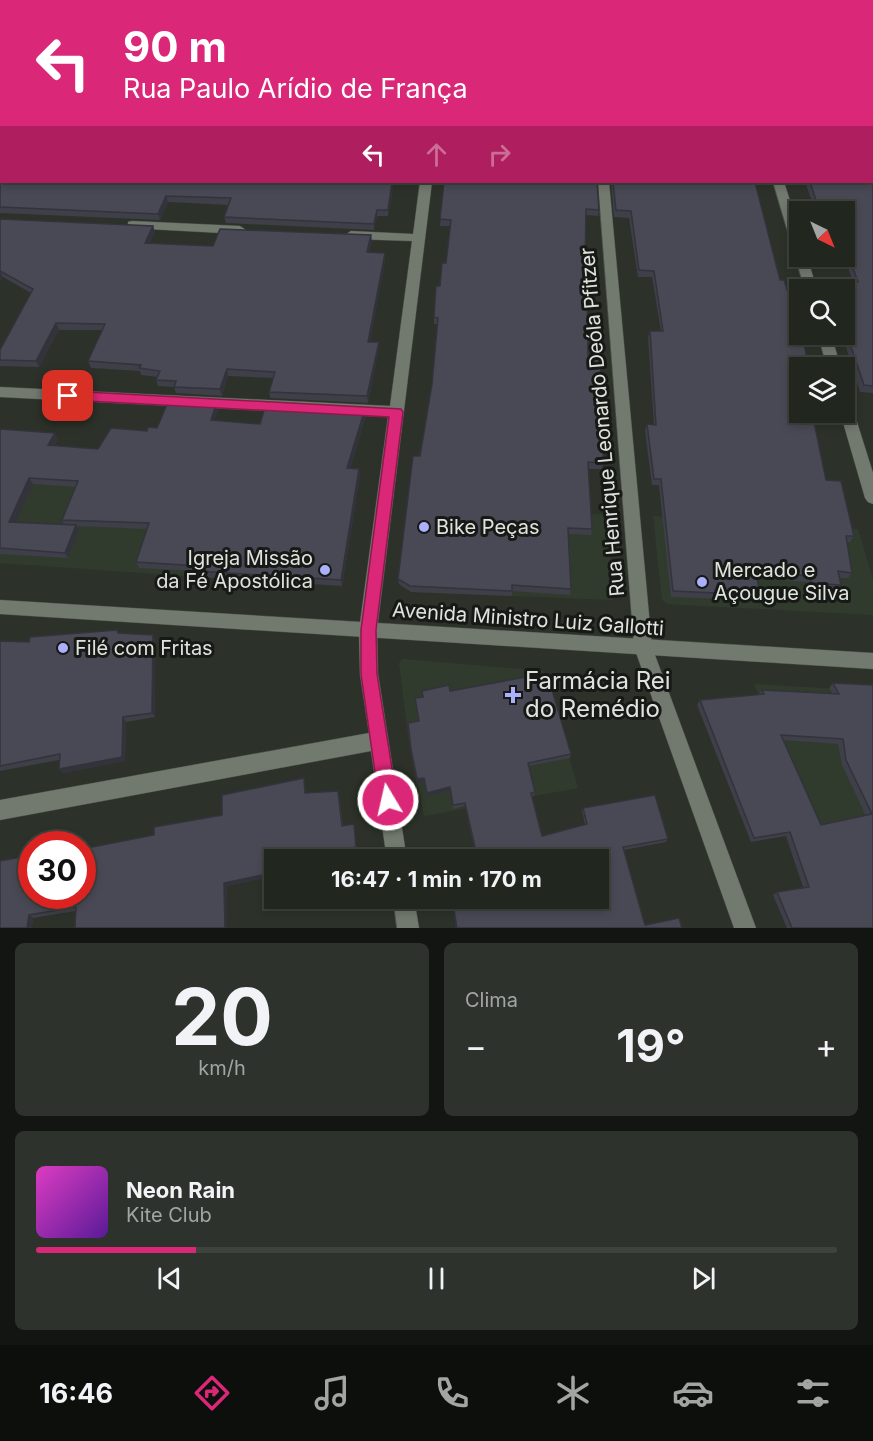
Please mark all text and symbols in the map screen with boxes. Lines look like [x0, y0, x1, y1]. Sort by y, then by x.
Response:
text: 90 m [123, 21, 227, 72]
icon: left [24, 24, 102, 102]
text: Rua Paulo Arídio de França [123, 72, 468, 105]
icon: left [357, 138, 390, 171]
icon: ahead [420, 138, 453, 171]
icon: right [483, 138, 516, 171]
north arrow [789, 201, 855, 267]
map controls [789, 201, 855, 423]
street label: Rua Henrique Leonardo Deóla Pfitzer [575, 246, 629, 598]
button: search [789, 279, 855, 345]
button: layers [789, 357, 855, 423]
pin [42, 370, 93, 421]
icon: arrive [51, 379, 84, 412]
place label: Bike Peças [436, 515, 539, 539]
marker: Bike Peças [417, 520, 431, 534]
place label: Igreja Missão da Fé Apostólica [156, 546, 313, 593]
place label: Mercado e Açougue Silva [714, 558, 849, 605]
marker: Igreja Missão da Fé Apostólica [318, 563, 332, 577]
marker: Mercado e Açougue Silva [695, 575, 709, 589]
street label: Avenida Ministro Luiz Gallotti [391, 598, 665, 640]
place label: Filé com Fritas [75, 636, 213, 660]
marker: Filé com Fritas [56, 641, 70, 655]
place label: Farmácia Rei do Remédio [525, 666, 671, 723]
marker: Farmácia Rei do Remédio [506, 688, 520, 702]
position arrow [356, 768, 420, 832]
speed limit sign: 30 [18, 831, 96, 909]
text: 16:47 · 1 min · 170 m [331, 866, 542, 892]
text: 20 [171, 969, 273, 1064]
text: Clima [465, 988, 518, 1012]
text: 19° [616, 1018, 686, 1073]
text: − [465, 1026, 487, 1066]
text: + [815, 1026, 837, 1066]
text: km/h [198, 1056, 246, 1080]
text: Neon Rain [126, 1177, 235, 1203]
text: Kite Club [126, 1203, 212, 1227]
icon: previous [153, 1262, 186, 1295]
icon: pause [420, 1262, 453, 1295]
icon: next [687, 1262, 720, 1295]
icon: directions [191, 1372, 233, 1414]
icon: music [311, 1372, 353, 1414]
icon: phone [431, 1372, 473, 1414]
icon: climate [552, 1372, 594, 1414]
icon: car [672, 1372, 714, 1414]
icon: filters [792, 1372, 834, 1414]
text: 16:46 [39, 1377, 113, 1410]

